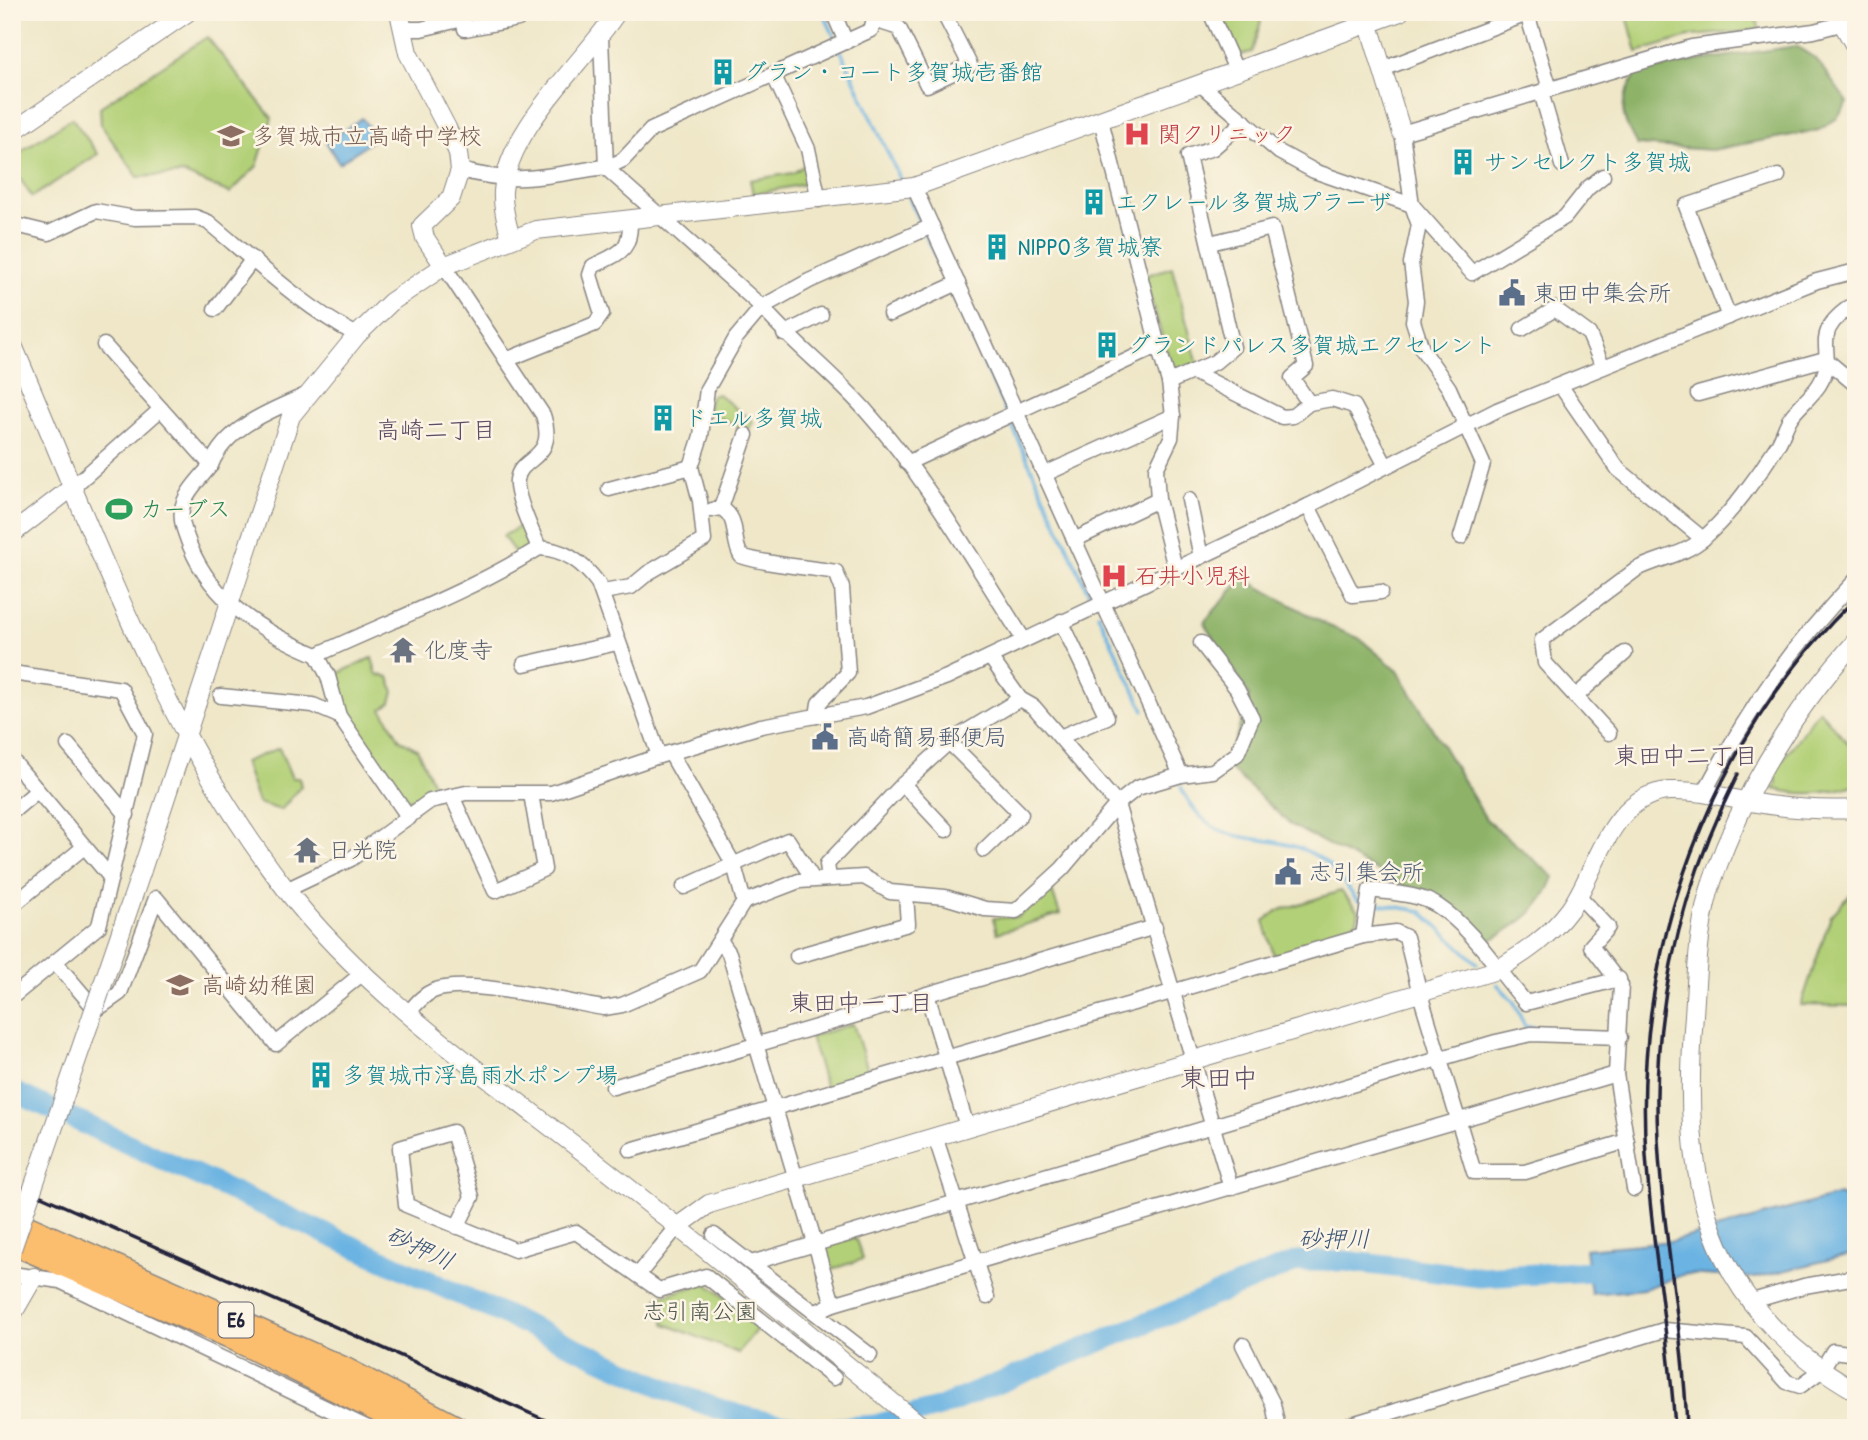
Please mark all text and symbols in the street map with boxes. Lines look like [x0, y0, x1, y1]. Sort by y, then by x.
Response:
place label: グラン・コート多賀城壱番館 [744, 56, 1043, 87]
building icon: グラン・コート多賀城壱番館 [708, 57, 738, 87]
place label: 関クリニック [1158, 118, 1296, 149]
hospital icon: 関クリニック [1122, 119, 1152, 149]
place label: 多賀城市立高崎中学校 [252, 120, 482, 151]
school or university icon: 多賀城市立高崎中学校 [216, 121, 246, 151]
place label: サンセレクト多賀城 [1484, 146, 1691, 177]
building icon: サンセレクト多賀城 [1448, 147, 1478, 177]
place label: エクレール多賀城プラーザ [1115, 186, 1391, 217]
building icon: エクレール多賀城プラーザ [1079, 187, 1109, 217]
place label: NIPPO多賀城寮 [1018, 231, 1163, 262]
building icon: NIPPO多賀城寮 [982, 232, 1012, 262]
place label: 東田中集会所 [1533, 277, 1671, 308]
public building icon: 東田中集会所 [1497, 278, 1527, 308]
place label: グランドパレス多賀城エクセレント [1128, 329, 1496, 360]
building icon: グランドパレス多賀城エクセレント [1092, 330, 1122, 360]
place label: ドエル多賀城 [684, 402, 822, 433]
building icon: ドエル多賀城 [648, 403, 678, 433]
district label: 高崎二丁目 [376, 413, 496, 445]
place label: カーブス [140, 493, 231, 524]
sports icon: カーブス [104, 494, 134, 524]
place label: 石井小児科 [1135, 560, 1250, 591]
hospital icon: 石井小児科 [1099, 561, 1129, 591]
place label: 化度寺 [424, 634, 493, 665]
temple icon: 化度寺 [388, 635, 418, 665]
place label: 高崎簡易郵便局 [846, 721, 1007, 752]
public building icon: 高崎簡易郵便局 [810, 722, 840, 752]
district label: 東田中二丁目 [1614, 739, 1758, 771]
place label: 日光院 [328, 834, 397, 865]
temple icon: 日光院 [292, 835, 322, 865]
place label: 志引集会所 [1309, 856, 1424, 887]
public building icon: 志引集会所 [1273, 857, 1303, 887]
place label: 高崎幼稚園 [201, 969, 316, 1000]
school or university icon: 高崎幼稚園 [165, 970, 195, 1000]
district label: 東田中一丁目 [789, 986, 933, 1018]
place label: 多賀城市浮島雨水ポンプ場 [342, 1059, 618, 1090]
building icon: 多賀城市浮島雨水ポンプ場 [306, 1060, 336, 1090]
district label: 東田中 [1180, 1060, 1258, 1095]
water label: 砂押川 [381, 1217, 460, 1277]
water label: 砂押川 [1298, 1222, 1370, 1254]
park label: 志引南公園 [643, 1295, 758, 1326]
road number: E6 [218, 1302, 254, 1338]

